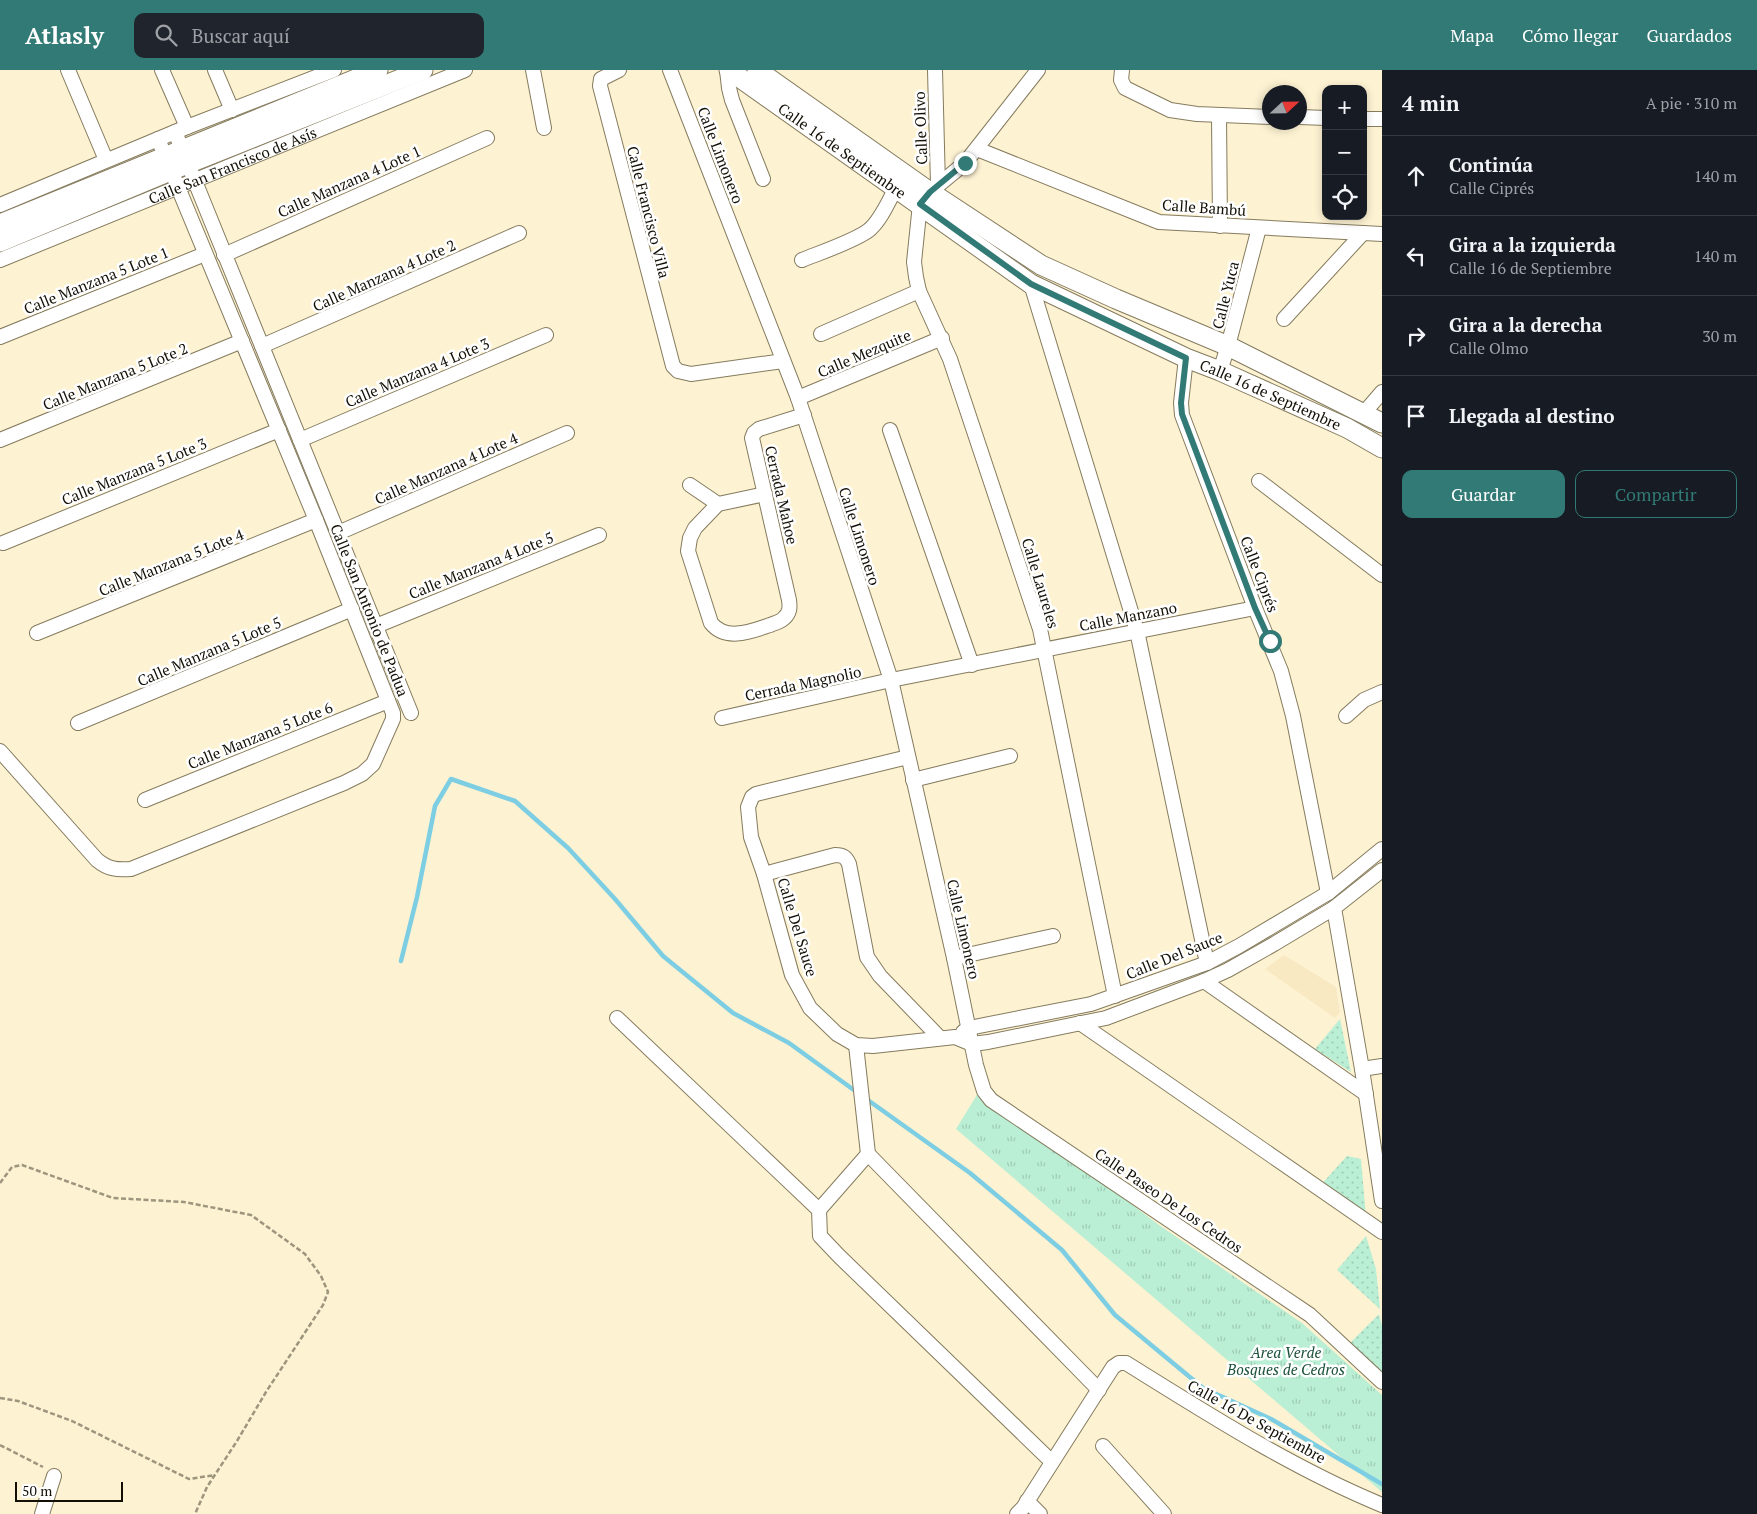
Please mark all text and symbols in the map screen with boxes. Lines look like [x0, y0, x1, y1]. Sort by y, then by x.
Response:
search box [134, 13, 484, 58]
text: Atlasly [25, 19, 104, 51]
icon: search [152, 21, 180, 49]
text: Buscar aquí [192, 23, 290, 48]
text: Mapa [1450, 23, 1494, 47]
text: Cómo llegar [1522, 23, 1618, 47]
text: Guardados [1646, 23, 1732, 47]
north arrow [1262, 85, 1307, 130]
map controls [1322, 85, 1367, 220]
button: + [1322, 85, 1367, 130]
text: 4 min [1402, 89, 1459, 117]
street label: Calle Olivo [909, 91, 931, 165]
text: A pie · 310 m [1646, 92, 1737, 114]
street label: Calle 16 de Septiembre [774, 98, 910, 203]
street label: Calle Limonero [693, 104, 749, 206]
street label: Calle San Francisco de Asís [145, 122, 319, 208]
button: − [1322, 130, 1367, 175]
street label: Calle Manzana 4 Lote 1 [274, 140, 424, 222]
street label: Calle Francisco Villa [623, 144, 675, 281]
route end [954, 152, 977, 175]
text: Continúa [1449, 152, 1533, 177]
icon: ahead [1402, 162, 1430, 190]
text: 140 m [1694, 165, 1737, 187]
button: locate [1322, 175, 1367, 220]
text: Calle Ciprés [1449, 177, 1534, 199]
street label: Calle Bambú [1161, 194, 1247, 220]
text: Gira a la izquierda [1449, 232, 1616, 257]
street label: Calle Manzana 4 Lote 2 [309, 234, 459, 316]
street label: Calle Manzana 5 Lote 1 [21, 242, 171, 318]
icon: left [1402, 242, 1430, 270]
text: 140 m [1694, 245, 1737, 267]
text: Calle 16 de Septiembre [1449, 257, 1612, 279]
street label: Calle Yuca [1207, 259, 1243, 331]
text: Gira a la derecha [1449, 312, 1602, 337]
icon: right [1402, 322, 1430, 350]
street label: Calle Mezquite [814, 324, 914, 382]
text: 30 m [1702, 325, 1737, 347]
street label: Calle Manzana 4 Lote 3 [342, 333, 492, 411]
text: Calle Olmo [1449, 337, 1528, 359]
street label: Calle Manzana 5 Lote 2 [40, 338, 190, 414]
street label: Calle 16 de Septiembre [1197, 354, 1345, 434]
icon: arrive [1402, 402, 1430, 430]
text: Llegada al destino [1449, 403, 1615, 428]
street label: Calle Manzana 4 Lote 4 [371, 427, 521, 509]
street label: Calle Manzana 5 Lote 3 [59, 433, 209, 509]
street label: Cerrada Mahoe [761, 444, 803, 546]
button: Guardar [1402, 470, 1565, 518]
button: Compartir [1575, 470, 1737, 518]
street label: Calle Limonero [835, 484, 885, 588]
street label: Calle San Antonio de Padua [326, 521, 414, 700]
street label: Calle Manzana 5 Lote 4 [96, 524, 246, 600]
street label: Calle Manzana 4 Lote 5 [406, 527, 556, 603]
street label: Calle Ciprés [1236, 533, 1284, 615]
street label: Calle Laureles [1018, 535, 1064, 631]
street label: Calle Manzano [1077, 597, 1179, 635]
street label: Calle Manzana 5 Lote 5 [134, 612, 284, 690]
route start [1259, 630, 1282, 653]
street label: Cerrada Magnolio [743, 661, 863, 705]
street label: Calle Manzana 5 Lote 6 [185, 697, 335, 773]
street label: Calle Del Sauce [773, 875, 823, 979]
street label: Calle Limonero [943, 877, 985, 981]
street label: Calle Del Sauce [1123, 927, 1225, 983]
street label: Calle Paseo De Los Cedros [1091, 1143, 1247, 1257]
park label: Area Verde Bosques de Cedros [1226, 1342, 1345, 1379]
street label: Calle 16 De Septiembre [1184, 1375, 1330, 1467]
scale bar [15, 1479, 122, 1502]
text: 50 m [22, 1481, 52, 1500]

